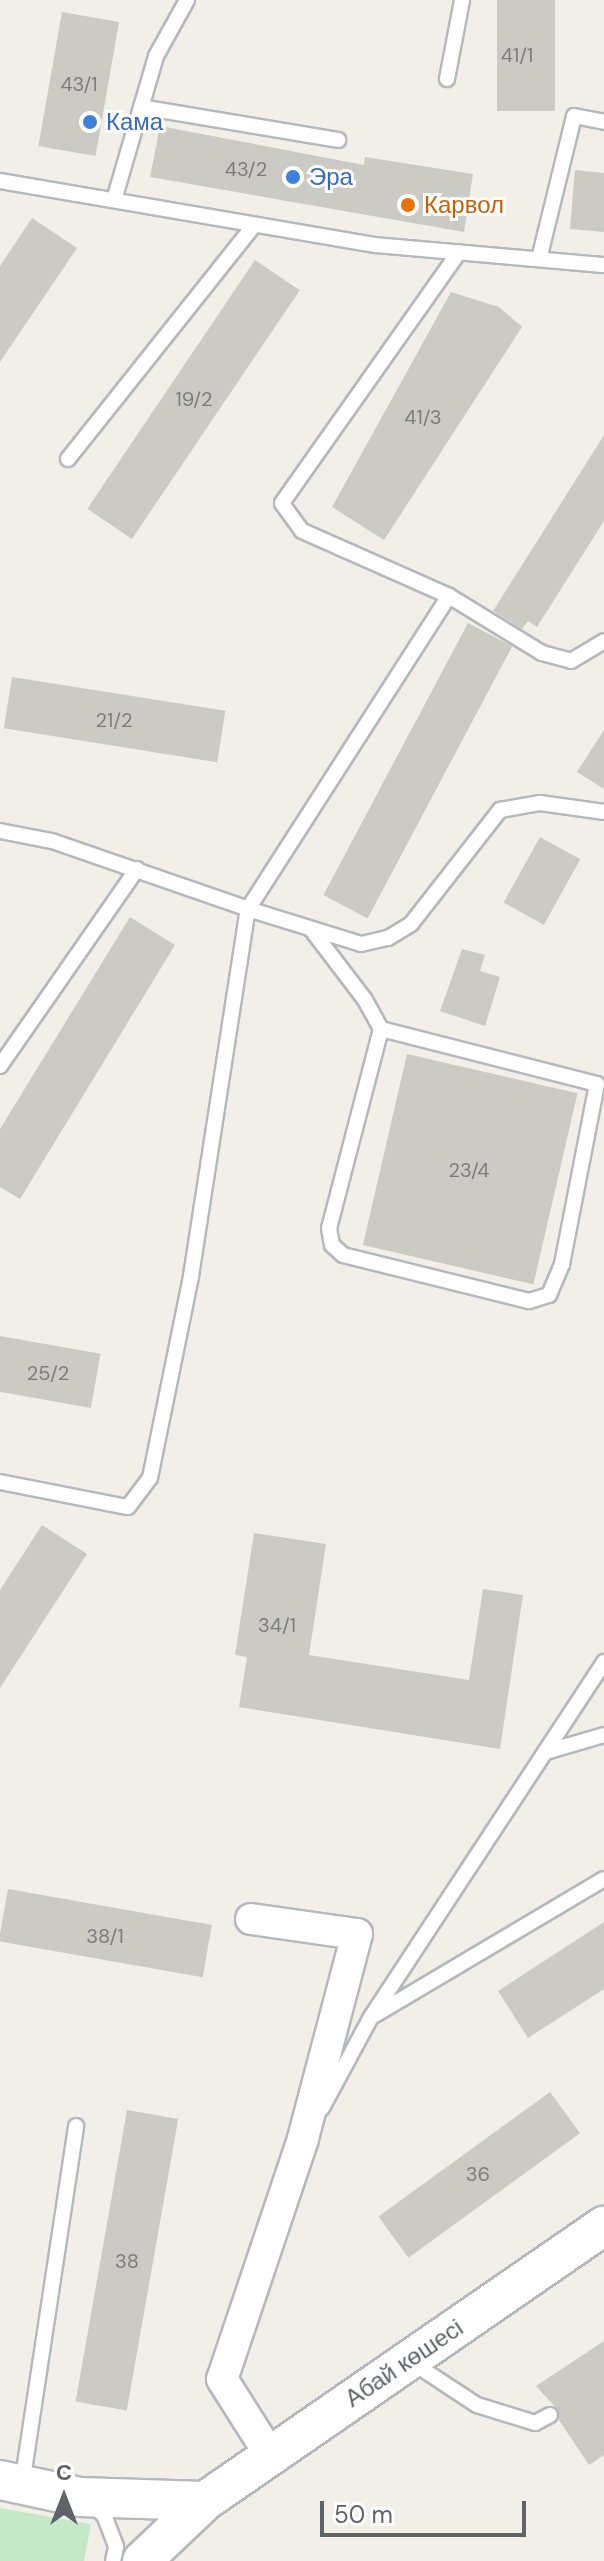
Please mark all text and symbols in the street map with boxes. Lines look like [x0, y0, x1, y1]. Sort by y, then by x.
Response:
house number: 41/1 [501, 43, 533, 67]
house number: 43/1 [60, 72, 98, 96]
place label: Кама [106, 108, 163, 136]
marker: Кама [81, 113, 99, 131]
house number: 43/2 [225, 157, 267, 181]
place label: Эра [309, 163, 353, 191]
marker: Эра [284, 168, 302, 186]
place label: Карвол [424, 191, 504, 219]
marker: Карвол [399, 196, 417, 214]
house number: 19/2 [175, 387, 213, 411]
house number: 41/3 [404, 405, 442, 429]
house number: 21/2 [95, 708, 133, 732]
house number: 23/4 [449, 1158, 489, 1182]
house number: 25/2 [27, 1361, 69, 1385]
house number: 34/1 [258, 1613, 296, 1637]
house number: 38/1 [86, 1924, 124, 1948]
house number: 36 [466, 2162, 490, 2186]
house number: 38 [115, 2249, 139, 2273]
street label: Абай көшесі [340, 2313, 468, 2413]
north arrow [24, 2457, 104, 2537]
text: С [56, 2458, 72, 2487]
scale bar [324, 2485, 530, 2535]
text: 50 m [334, 2499, 393, 2530]

